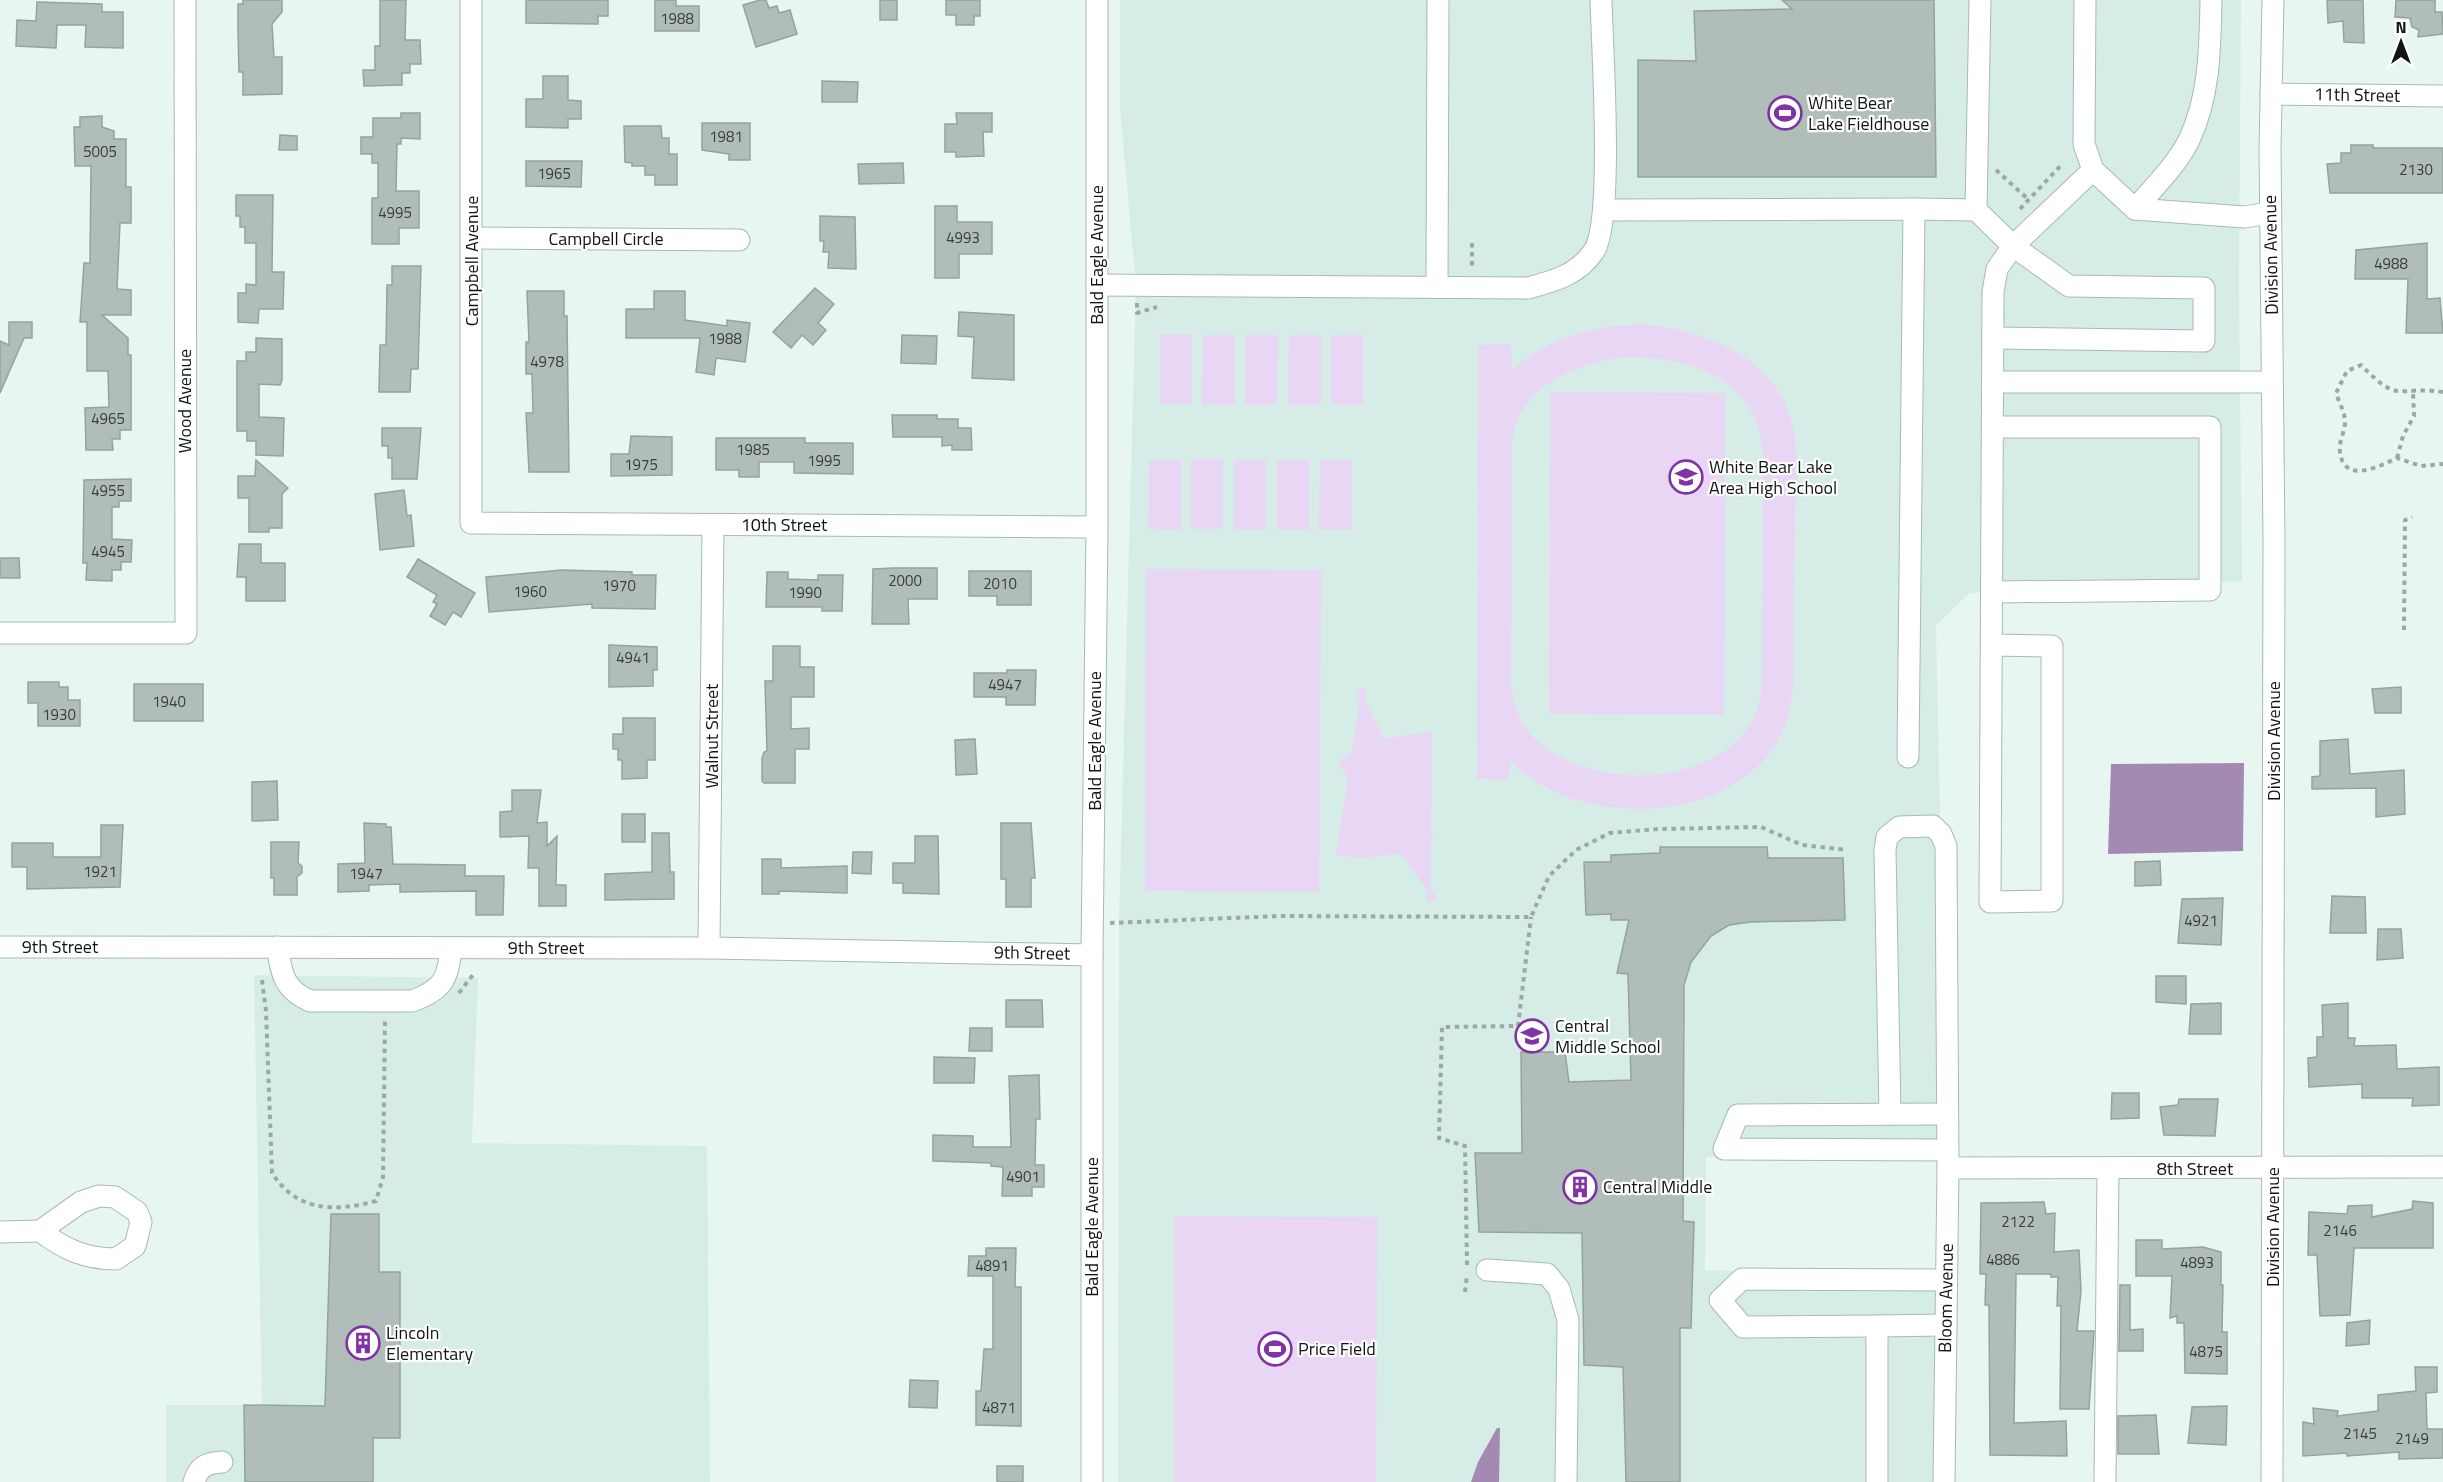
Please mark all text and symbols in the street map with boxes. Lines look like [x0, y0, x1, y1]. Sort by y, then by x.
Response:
house number: 1988 [660, 7, 694, 30]
north arrow [2371, 12, 2431, 72]
text: N [2395, 15, 2407, 39]
street label: 11th Street [2314, 80, 2401, 109]
place label: White Bear Lake Fieldhouse [1808, 89, 1929, 137]
sports icon: White Bear Lake Fieldhouse [1767, 95, 1803, 131]
house number: 1981 [709, 125, 743, 148]
house number: 5005 [83, 140, 117, 163]
house number: 2130 [2399, 158, 2433, 181]
house number: 1965 [537, 162, 571, 185]
street label: Bald Eagle Avenue [1083, 185, 1110, 325]
street label: Division Avenue [2256, 195, 2285, 315]
street label: Campbell Avenue [458, 196, 485, 326]
house number: 4995 [378, 201, 412, 224]
street label: Campbell Circle [548, 225, 664, 252]
house number: 4993 [946, 226, 980, 249]
house number: 4988 [2374, 252, 2408, 275]
house number: 1988 [708, 327, 742, 350]
street label: Wood Avenue [171, 349, 198, 453]
house number: 4978 [530, 350, 564, 373]
house number: 4965 [91, 407, 125, 430]
house number: 1985 [736, 438, 770, 461]
house number: 1995 [807, 449, 841, 472]
house number: 1975 [624, 453, 658, 476]
place label: White Bear Lake Area High School [1709, 453, 1837, 501]
school or university icon: White Bear Lake Area High School [1668, 459, 1704, 495]
house number: 4955 [91, 479, 125, 502]
street label: 10th Street [741, 511, 828, 538]
house number: 4945 [91, 540, 125, 563]
house number: 2000 [888, 569, 922, 592]
house number: 2010 [983, 572, 1017, 595]
house number: 1970 [602, 574, 636, 597]
house number: 1960 [513, 580, 547, 603]
house number: 1990 [788, 581, 822, 604]
house number: 4941 [616, 646, 650, 669]
street label: Bald Eagle Avenue [1081, 671, 1108, 811]
house number: 4947 [988, 673, 1022, 696]
street label: Division Avenue [2260, 681, 2287, 801]
street label: Walnut Street [698, 683, 725, 788]
house number: 1940 [152, 690, 186, 713]
house number: 1930 [42, 703, 76, 726]
house number: 1921 [83, 860, 117, 883]
house number: 1947 [349, 862, 383, 885]
house number: 4921 [2184, 909, 2218, 932]
street label: 9th Street [22, 933, 99, 960]
street label: 9th Street [508, 934, 585, 961]
street label: 9th Street [994, 938, 1071, 967]
place label: Central Middle School [1555, 1012, 1661, 1060]
school or university icon: Central Middle School [1514, 1018, 1550, 1054]
street label: 8th Street [2157, 1155, 2234, 1182]
street label: Bald Eagle Avenue [1078, 1157, 1105, 1297]
house number: 4901 [1006, 1165, 1040, 1188]
street label: Division Avenue [2259, 1167, 2286, 1287]
building icon: Central Middle [1562, 1169, 1598, 1205]
place label: Central Middle [1603, 1173, 1712, 1200]
house number: 2122 [2001, 1210, 2035, 1233]
house number: 2146 [2323, 1219, 2357, 1242]
street label: Bloom Avenue [1931, 1243, 1960, 1353]
house number: 4886 [1986, 1248, 2020, 1271]
house number: 4893 [2180, 1251, 2214, 1274]
house number: 4891 [975, 1254, 1009, 1277]
place label: Lincoln Elementary [386, 1319, 474, 1367]
building icon: Lincoln Elementary [345, 1325, 381, 1361]
sports icon: Price Field [1257, 1331, 1293, 1367]
place label: Price Field [1298, 1335, 1376, 1362]
house number: 4875 [2189, 1340, 2223, 1363]
house number: 4871 [982, 1396, 1016, 1419]
house number: 2145 [2343, 1422, 2377, 1445]
house number: 2149 [2395, 1427, 2429, 1450]

